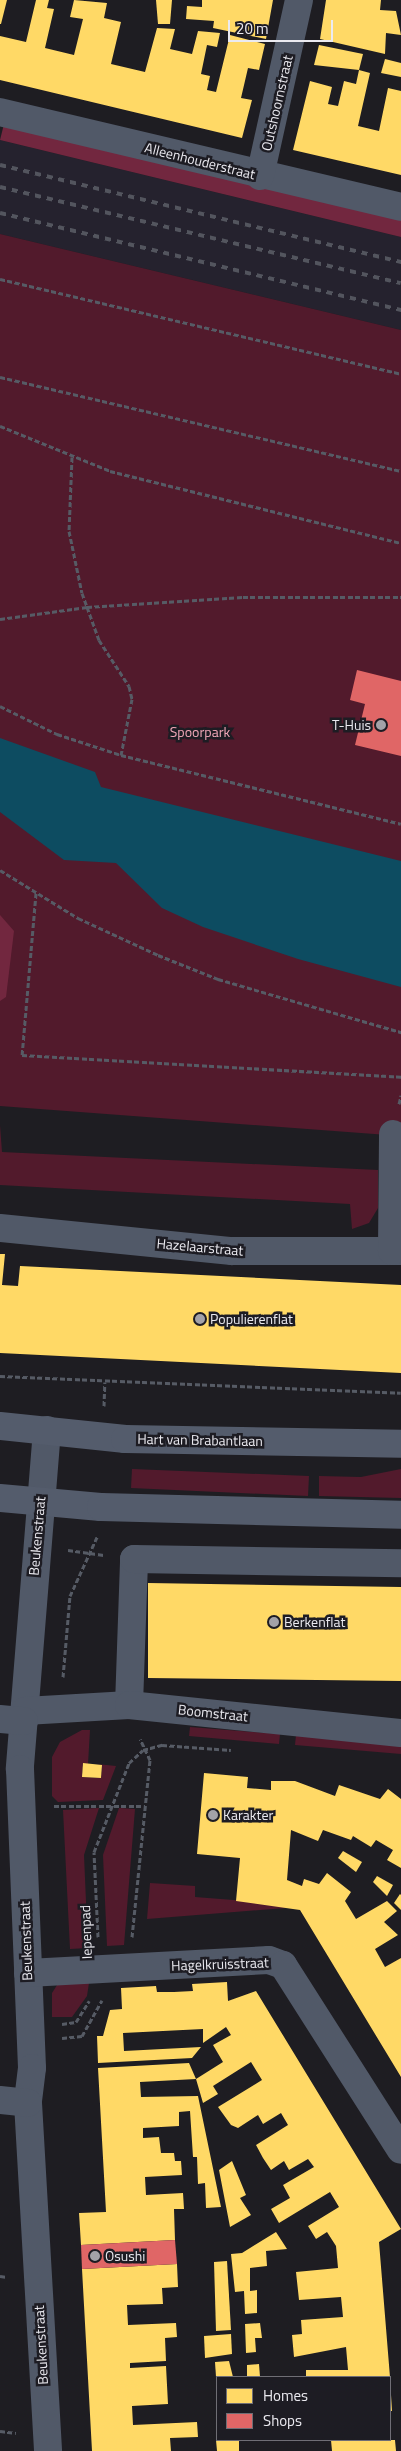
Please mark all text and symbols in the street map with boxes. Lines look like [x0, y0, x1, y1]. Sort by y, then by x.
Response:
scale bar [231, 10, 336, 42]
text: 20 m [236, 17, 269, 40]
street label: Outshoornstraat [258, 53, 296, 153]
street label: Alleenhouderstraat [143, 139, 257, 183]
place label: T-Huis [332, 717, 371, 733]
marker: T-Huis [375, 719, 387, 731]
park label: Spoorpark [170, 724, 230, 740]
street label: Hazelaarstraat [156, 1235, 244, 1259]
place label: Populierenflat [210, 1311, 293, 1327]
marker: Populierenflat [194, 1313, 206, 1325]
street label: Hart van Brabantlaan [137, 1431, 263, 1449]
street label: Beukenstraat [25, 1496, 49, 1576]
place label: Berkenflat [284, 1614, 345, 1630]
marker: Berkenflat [268, 1616, 280, 1628]
street label: Boomstraat [177, 1701, 249, 1725]
place label: Karakter [223, 1807, 273, 1823]
marker: Karakter [207, 1809, 219, 1821]
street label: Beukenstraat [16, 1901, 36, 1981]
street label: Iepenpad [77, 1905, 95, 1959]
street label: Hagelkruisstraat [171, 1954, 269, 1974]
place label: Osushi [105, 2248, 145, 2264]
marker: Osushi [89, 2250, 101, 2262]
street label: Beukenstraat [31, 2305, 51, 2385]
legend [216, 2376, 391, 2441]
text: Homes [263, 2384, 308, 2407]
text: Shops [263, 2409, 302, 2432]

